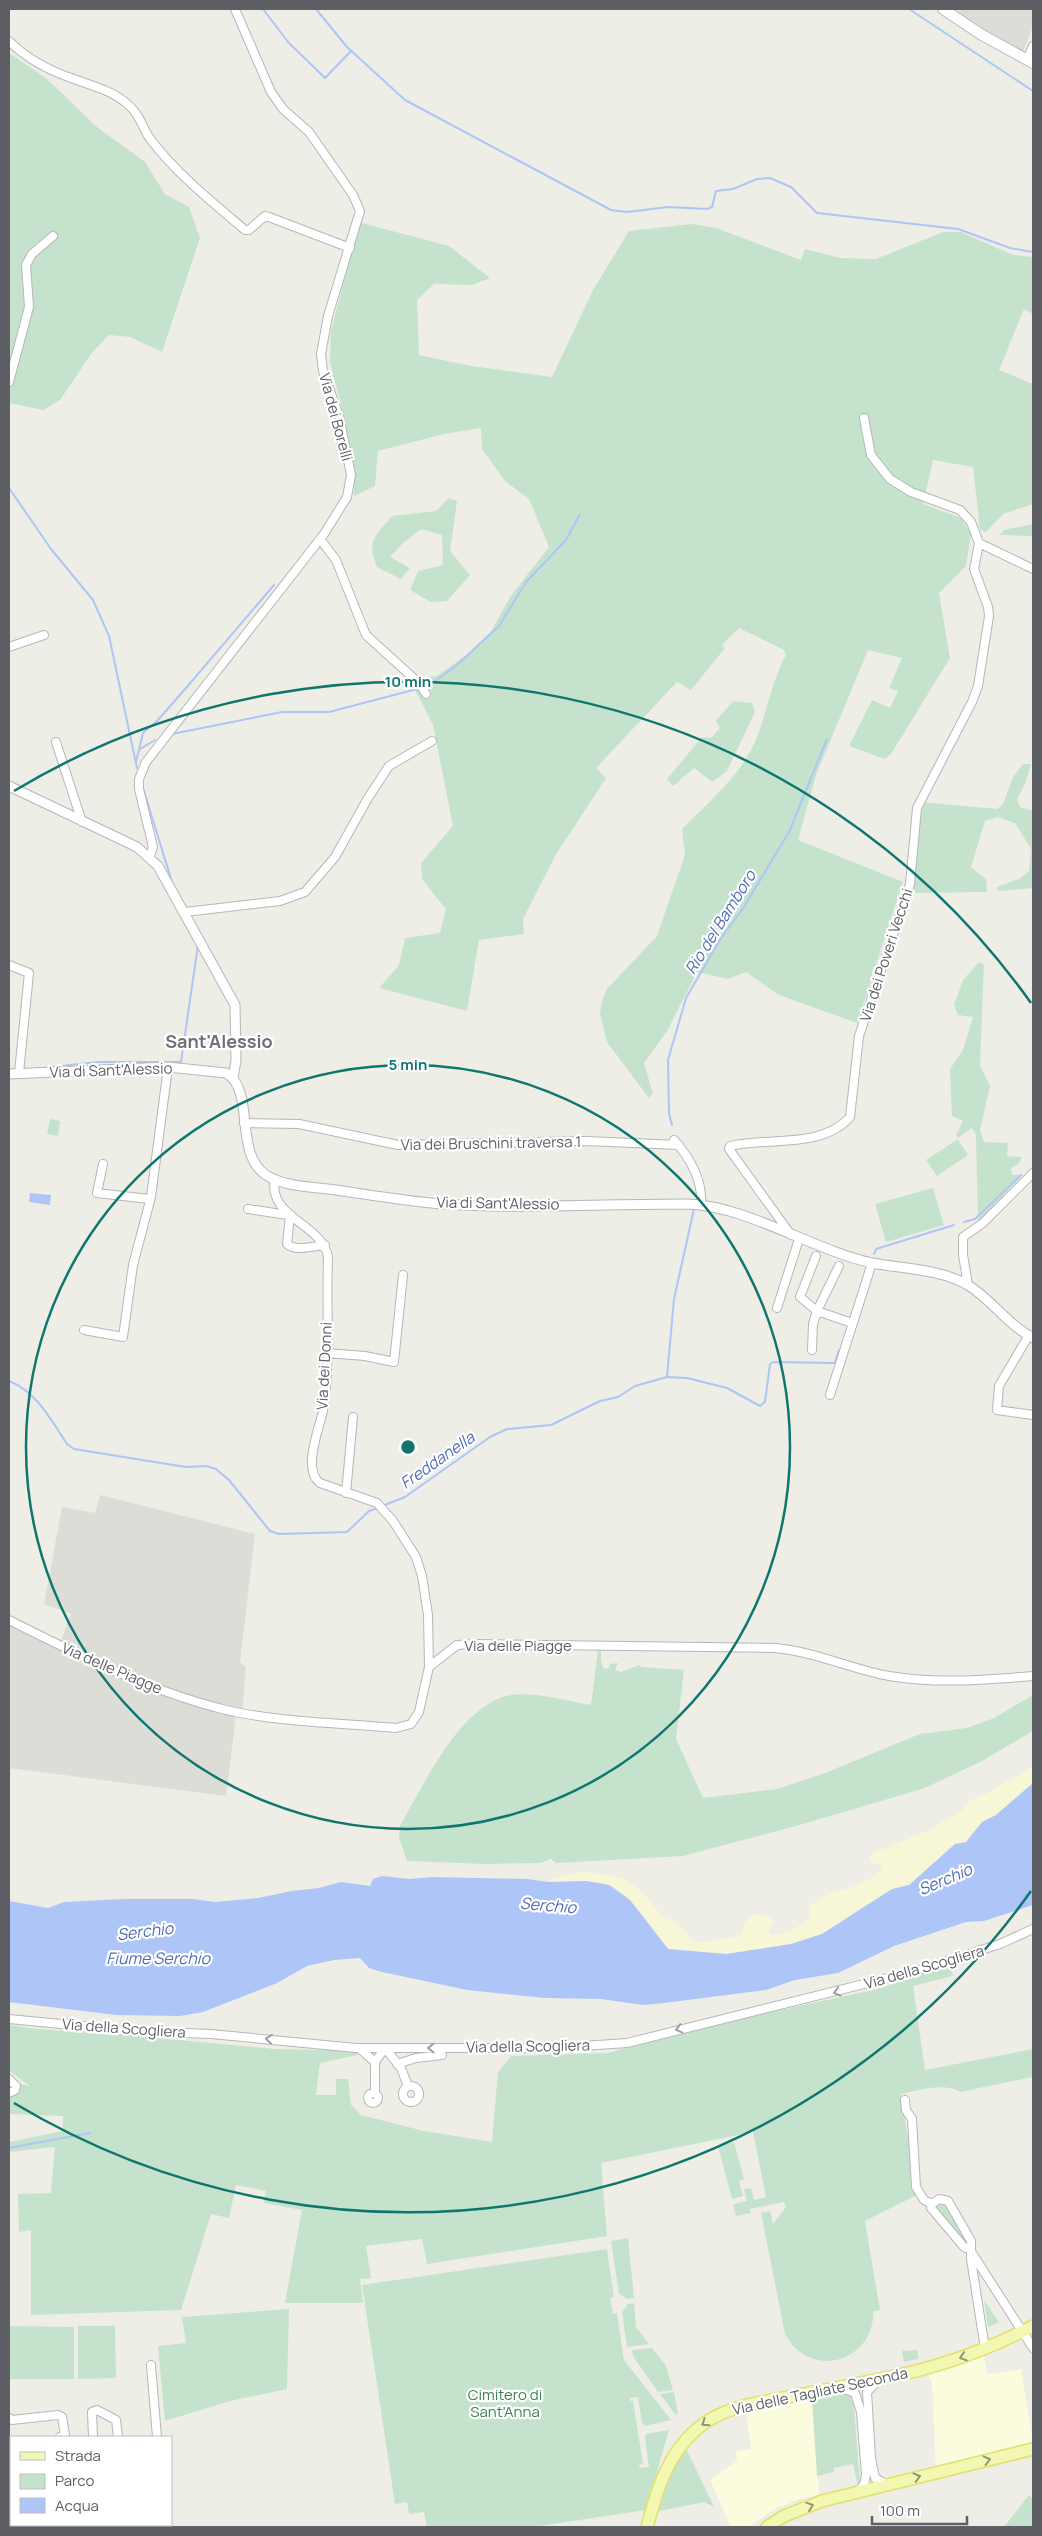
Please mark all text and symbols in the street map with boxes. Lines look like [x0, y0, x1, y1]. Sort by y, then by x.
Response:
street label: Via dei Borelli [314, 371, 358, 463]
text: 10 min [385, 671, 431, 692]
water label: Rio del Bamboro [679, 865, 762, 978]
street label: Via dei Poveri Vecchi [855, 886, 917, 1024]
district label: Sant'Alessio [165, 1029, 273, 1053]
text: 5 min [389, 1054, 427, 1075]
street label: Via di Sant'Alessio [49, 1057, 173, 1083]
street label: Via dei Bruschini traversa 1 [400, 1131, 582, 1155]
street label: Via di Sant'Alessio [436, 1191, 560, 1215]
street label: Via dei Donni [311, 1322, 337, 1410]
water label: Freddanella [395, 1426, 479, 1494]
centre of rings [399, 1438, 417, 1456]
street label: Via delle Piagge [464, 1635, 572, 1656]
street label: Via delle Piagge [58, 1637, 166, 1699]
water label: Serchio [915, 1857, 977, 1900]
water label: Serchio [519, 1892, 579, 1919]
water label: Serchio [116, 1916, 176, 1945]
street label: Via della Scogliera [862, 1940, 986, 1994]
water label: Fiume Serchio [106, 1947, 211, 1969]
one-way arrow [833, 1986, 842, 1997]
street label: Via della Scogliera [61, 2013, 187, 2043]
one-way arrow [674, 2023, 683, 2034]
one-way arrow [265, 2034, 273, 2045]
street label: Via della Scogliera [466, 2034, 590, 2058]
one-way arrow [427, 2043, 434, 2053]
one-way arrow [959, 2352, 968, 2362]
street label: Via delle Tagliate Seconda [730, 2362, 910, 2420]
park label: Cimitero di Sant'Anna [468, 2384, 542, 2422]
one-way arrow [701, 2417, 711, 2426]
legend [10, 2436, 172, 2526]
text: Strada [55, 2445, 101, 2466]
one-way arrow [983, 2455, 992, 2466]
text: Parco [55, 2470, 94, 2491]
one-way arrow [913, 2473, 921, 2483]
scale bar [872, 2494, 967, 2526]
text: Acqua [55, 2495, 99, 2516]
text: 100 m [880, 2500, 920, 2521]
one-way arrow [805, 2502, 814, 2512]

